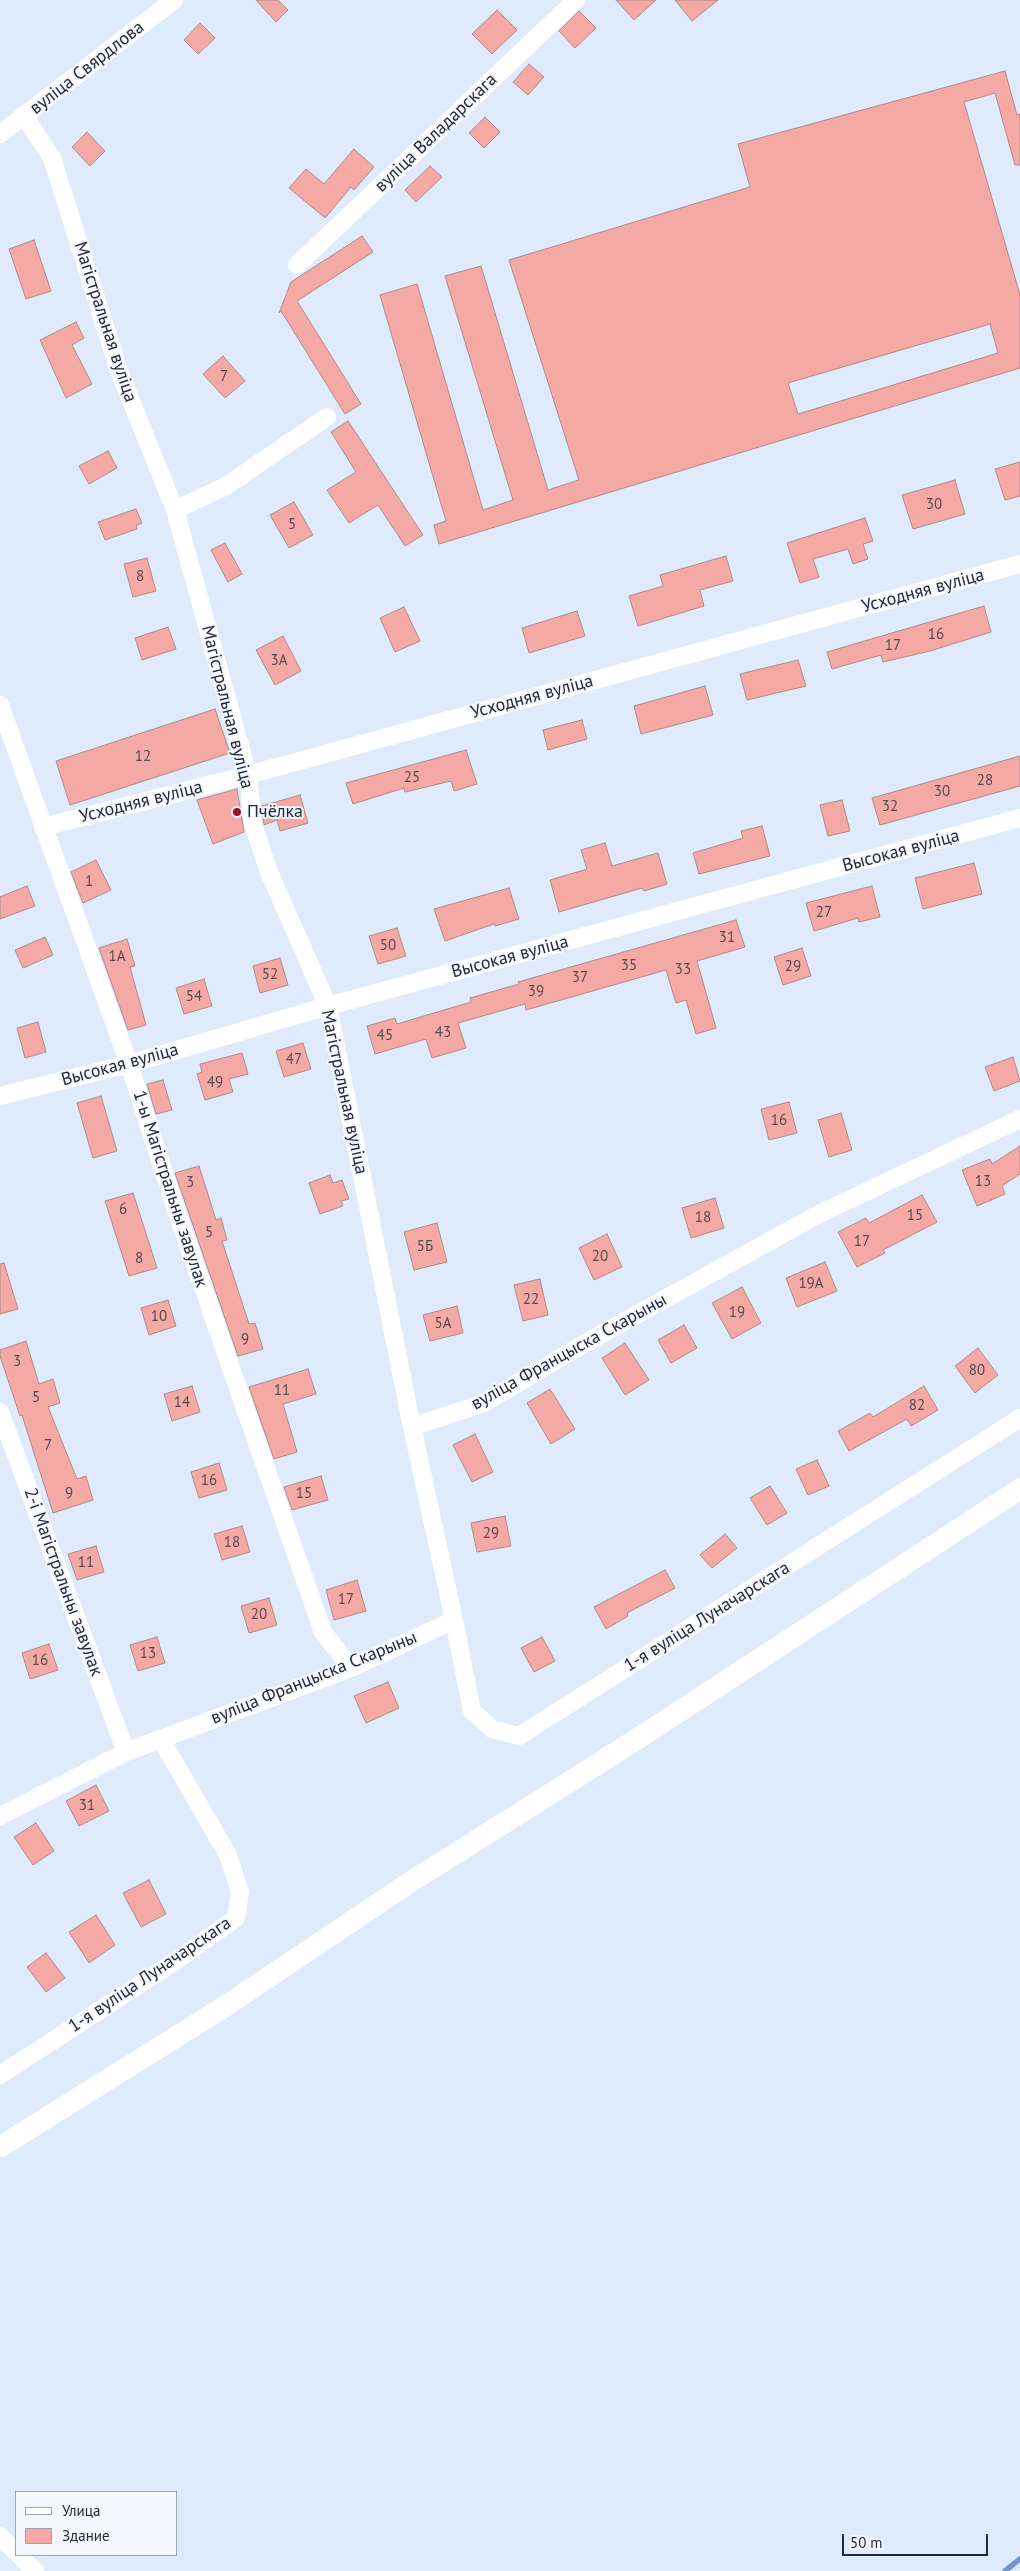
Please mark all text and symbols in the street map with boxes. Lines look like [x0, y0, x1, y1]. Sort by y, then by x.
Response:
street label: вуліца Свярдлова [26, 17, 148, 119]
street label: вуліца Валадарскага [370, 69, 502, 197]
street label: Магістральная вуліца [69, 239, 141, 405]
house number: 7 [220, 368, 228, 386]
house number: 30 [926, 496, 942, 514]
house number: 5 [288, 516, 296, 534]
street label: Усходняя вуліца [859, 564, 987, 618]
house number: 8 [136, 568, 144, 586]
street label: Магістральная вуліца [196, 623, 258, 791]
house number: 16 [928, 626, 944, 644]
house number: 17 [885, 637, 901, 655]
house number: 3А [271, 652, 287, 670]
street label: Усходняя вуліца [468, 670, 596, 724]
house number: 12 [135, 748, 151, 766]
house number: 25 [404, 769, 420, 787]
house number: 28 [977, 772, 993, 790]
street label: Усходняя вуліца [77, 776, 205, 828]
house number: 30 [934, 783, 950, 801]
house number: 32 [882, 798, 898, 816]
place label: Пчёлка [247, 801, 303, 823]
marker: Пчёлка [231, 806, 243, 818]
street label: Высокая вуліца [840, 825, 962, 877]
house number: 1 [85, 873, 93, 891]
house number: 27 [816, 904, 832, 922]
house number: 31 [719, 929, 735, 947]
street label: Высокая вуліца [449, 931, 571, 983]
house number: 50 [380, 937, 396, 955]
house number: 1А [109, 948, 125, 966]
house number: 35 [621, 957, 637, 975]
house number: 29 [785, 958, 801, 976]
house number: 33 [675, 961, 691, 979]
house number: 52 [262, 966, 278, 984]
house number: 37 [572, 969, 588, 987]
house number: 39 [528, 983, 544, 1001]
house number: 54 [186, 988, 202, 1006]
street label: Магістральная вуліца [316, 1008, 372, 1176]
house number: 43 [435, 1024, 451, 1042]
house number: 45 [377, 1027, 393, 1045]
street label: Высокая вуліца [59, 1039, 181, 1091]
house number: 47 [286, 1051, 302, 1069]
house number: 49 [207, 1074, 223, 1092]
street label: 1-ы Магістральны завулак [128, 1088, 212, 1290]
house number: 16 [771, 1112, 787, 1130]
house number: 13 [975, 1173, 991, 1191]
house number: 3 [186, 1174, 194, 1192]
house number: 6 [119, 1201, 127, 1219]
house number: 15 [907, 1207, 923, 1225]
house number: 18 [695, 1209, 711, 1227]
house number: 5 [205, 1224, 213, 1242]
house number: 17 [854, 1233, 870, 1251]
house number: 5Б [417, 1238, 433, 1256]
house number: 20 [592, 1248, 608, 1266]
house number: 8 [135, 1250, 143, 1268]
house number: 19А [798, 1275, 824, 1293]
street label: вуліца Францыска Скарыны [467, 1289, 671, 1415]
house number: 22 [523, 1291, 539, 1309]
house number: 19 [729, 1304, 745, 1322]
house number: 10 [151, 1308, 167, 1326]
house number: 5А [435, 1315, 451, 1333]
house number: 9 [241, 1331, 249, 1349]
house number: 3 [13, 1353, 21, 1371]
house number: 80 [969, 1362, 985, 1380]
house number: 11 [274, 1382, 290, 1400]
house number: 5 [32, 1389, 40, 1407]
house number: 14 [174, 1394, 190, 1412]
house number: 82 [909, 1397, 925, 1415]
house number: 7 [44, 1437, 52, 1455]
house number: 16 [201, 1472, 217, 1490]
street label: 2-і Магістральны завулак [19, 1485, 107, 1679]
house number: 9 [65, 1485, 73, 1503]
house number: 15 [296, 1485, 312, 1503]
house number: 29 [483, 1525, 499, 1543]
house number: 18 [224, 1534, 240, 1552]
house number: 11 [78, 1554, 94, 1572]
street label: 1-я вуліца Луначарскага [620, 1557, 794, 1677]
house number: 17 [338, 1591, 354, 1609]
house number: 20 [251, 1606, 267, 1624]
street label: вуліца Францыска Скарыны [208, 1627, 420, 1729]
house number: 13 [140, 1645, 156, 1663]
house number: 16 [32, 1652, 48, 1670]
house number: 31 [79, 1797, 95, 1815]
street label: 1-я вуліца Луначарскага [65, 1913, 235, 2037]
legend [15, 2491, 178, 2556]
text: Улица [62, 2501, 100, 2520]
scale bar [845, 2524, 991, 2556]
text: Здание [62, 2526, 110, 2545]
text: 50 m [850, 2533, 883, 2552]

